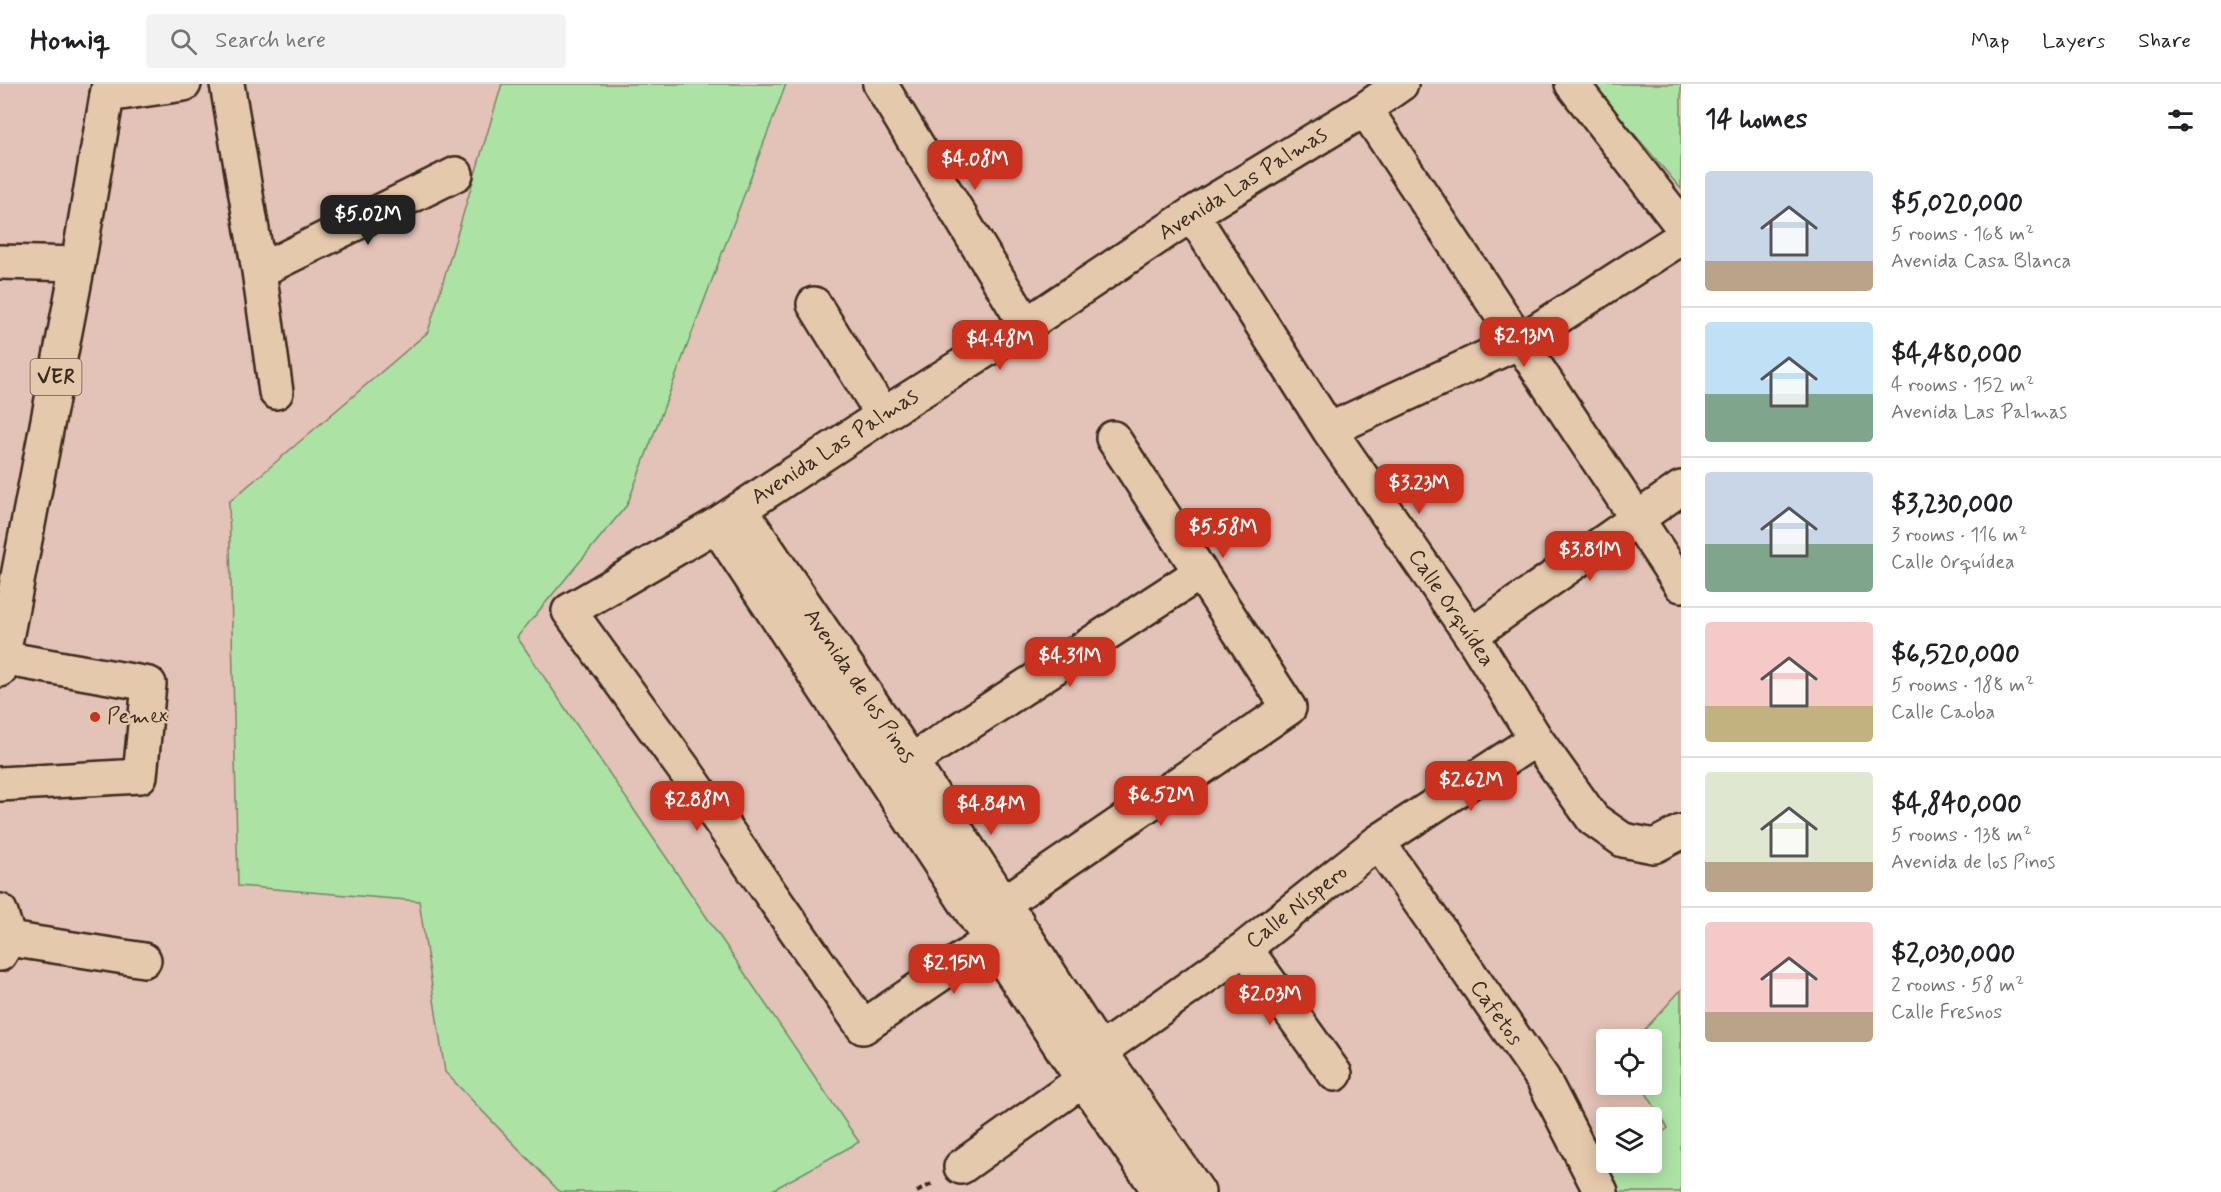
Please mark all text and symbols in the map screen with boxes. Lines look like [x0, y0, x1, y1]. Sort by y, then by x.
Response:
search box [146, 14, 566, 68]
text: Homiq [30, 23, 110, 60]
icon: search [167, 25, 200, 58]
text: Search here [215, 27, 326, 55]
text: Map [1971, 27, 2009, 55]
text: Layers [2042, 27, 2105, 55]
text: Share [2138, 27, 2191, 55]
text: 14 homes [1705, 103, 1807, 137]
icon: filters [2164, 104, 2197, 137]
street label: Avenida Las Palmas [1153, 121, 1333, 247]
pin: $4.08M [926, 140, 1024, 191]
text: $4.08M [941, 146, 1009, 173]
text: $5,020,000 [1891, 187, 2023, 221]
pin: $5.02M [319, 195, 417, 246]
icon: home [1753, 195, 1825, 267]
text: $5.02M [334, 201, 402, 228]
text: 5 rooms · 168 m² [1891, 221, 2034, 248]
text: Avenida Casa Blanca [1891, 248, 2071, 275]
pin: $2.13M [1475, 317, 1573, 368]
pin: $4.48M [951, 320, 1049, 371]
text: $2.13M [1494, 323, 1554, 350]
text: $4.48M [966, 326, 1034, 353]
text: $4,480,000 [1891, 338, 2022, 372]
icon: home [1753, 346, 1825, 418]
road number: VER [31, 359, 82, 395]
text: 4 rooms · 152 m² [1891, 372, 2034, 399]
street label: Avenida Las Palmas [746, 382, 924, 512]
text: Avenida Las Palmas [1891, 399, 2067, 426]
pin: $3.23M [1370, 464, 1468, 515]
text: $3.23M [1389, 470, 1449, 497]
text: $3,230,000 [1891, 488, 2013, 522]
icon: home [1753, 496, 1825, 568]
pin: $5.58M [1174, 508, 1272, 559]
text: $5.58M [1189, 514, 1257, 541]
text: 3 rooms · 116 m² [1891, 522, 2027, 549]
pin: $3.81M [1541, 531, 1639, 582]
text: $3.81M [1559, 537, 1621, 564]
street label: Calle Orquídea [1401, 544, 1501, 672]
text: Calle Orquídea [1891, 549, 2015, 576]
street label: Avenida de los Pinos [797, 603, 921, 769]
pin: $4.31M [1021, 637, 1119, 688]
text: $6,520,000 [1891, 638, 2020, 672]
text: $4.31M [1039, 643, 1101, 670]
icon: home [1753, 646, 1825, 718]
text: 5 rooms · 188 m² [1891, 672, 2034, 699]
text: Calle Caoba [1891, 699, 1995, 726]
place label: Pemex [107, 703, 168, 731]
marker: Pemex [88, 710, 102, 724]
pin: $2.62M [1422, 761, 1520, 812]
text: $2.62M [1439, 767, 1503, 794]
pin: $6.52M [1112, 776, 1210, 827]
pin: $2.88M [648, 781, 746, 832]
text: $6.52M [1128, 782, 1194, 809]
pin: $4.84M [942, 785, 1040, 836]
text: $2.88M [664, 787, 730, 814]
text: $4,840,000 [1891, 788, 2022, 822]
text: $4.84M [957, 791, 1025, 818]
icon: home [1753, 796, 1825, 868]
text: 5 rooms · 138 m² [1891, 822, 2032, 849]
text: Avenida de los Pinos [1891, 849, 2055, 876]
street label: Calle Níspero [1240, 859, 1354, 955]
text: $2,030,000 [1891, 938, 2015, 972]
pin: $2.15M [905, 944, 1003, 995]
icon: home [1753, 946, 1825, 1018]
text: $2.15M [923, 950, 985, 977]
text: 2 rooms · 58 m² [1891, 972, 2024, 999]
pin: $2.03M [1221, 975, 1319, 1026]
street label: Cafetos [1463, 975, 1529, 1052]
text: $2.03M [1239, 981, 1301, 1008]
text: Calle Fresnos [1891, 999, 2002, 1026]
map controls [1596, 1029, 1662, 1173]
button: locate [1596, 1029, 1662, 1095]
button: layers [1596, 1107, 1662, 1173]

